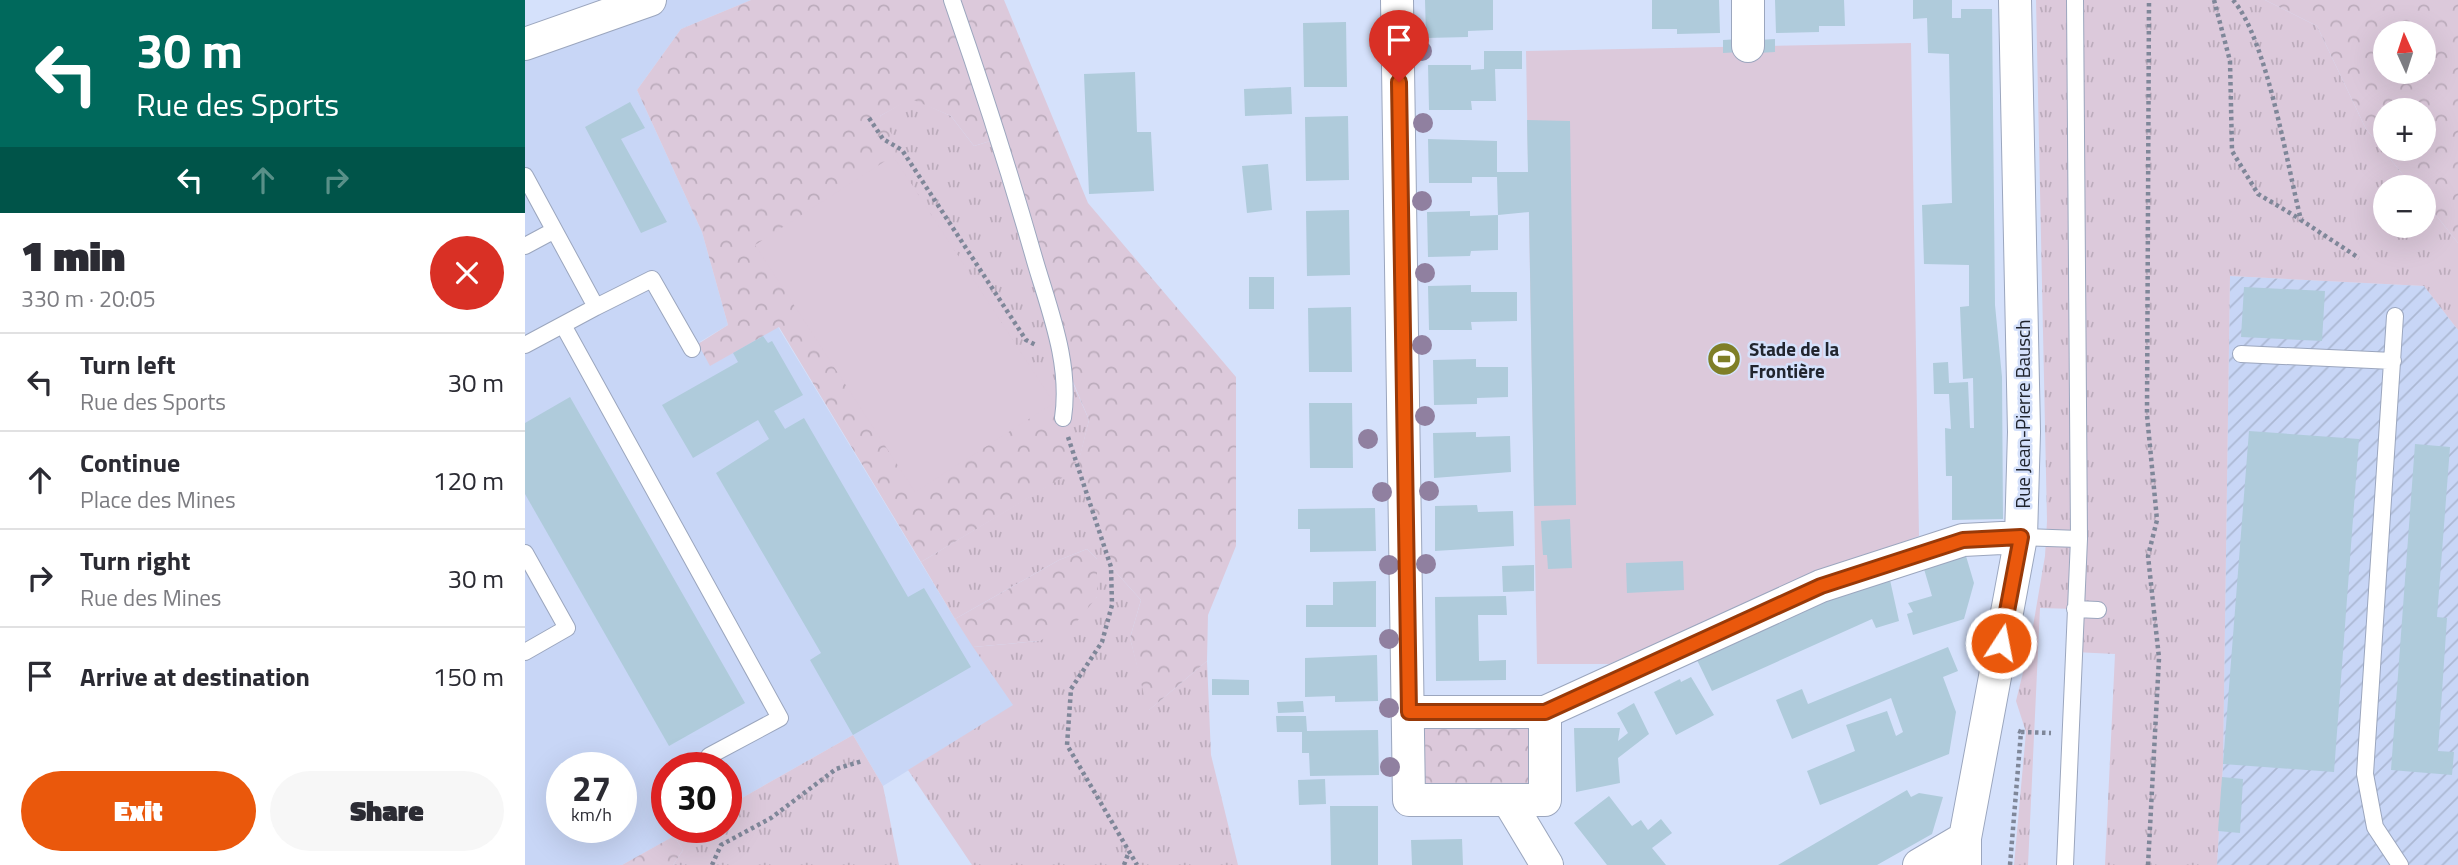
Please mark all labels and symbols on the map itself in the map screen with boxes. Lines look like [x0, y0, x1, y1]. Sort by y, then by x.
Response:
pin [1369, 10, 1429, 82]
north arrow [2373, 21, 2436, 84]
street label: Rue Jean-Pierre Bausch [2008, 320, 2037, 508]
place label: Stade de la Frontière [1749, 334, 1840, 385]
sports icon: Stade de la Frontière [1705, 340, 1743, 378]
position arrow [1964, 606, 2038, 680]
speed limit sign: 30 [651, 752, 742, 843]

